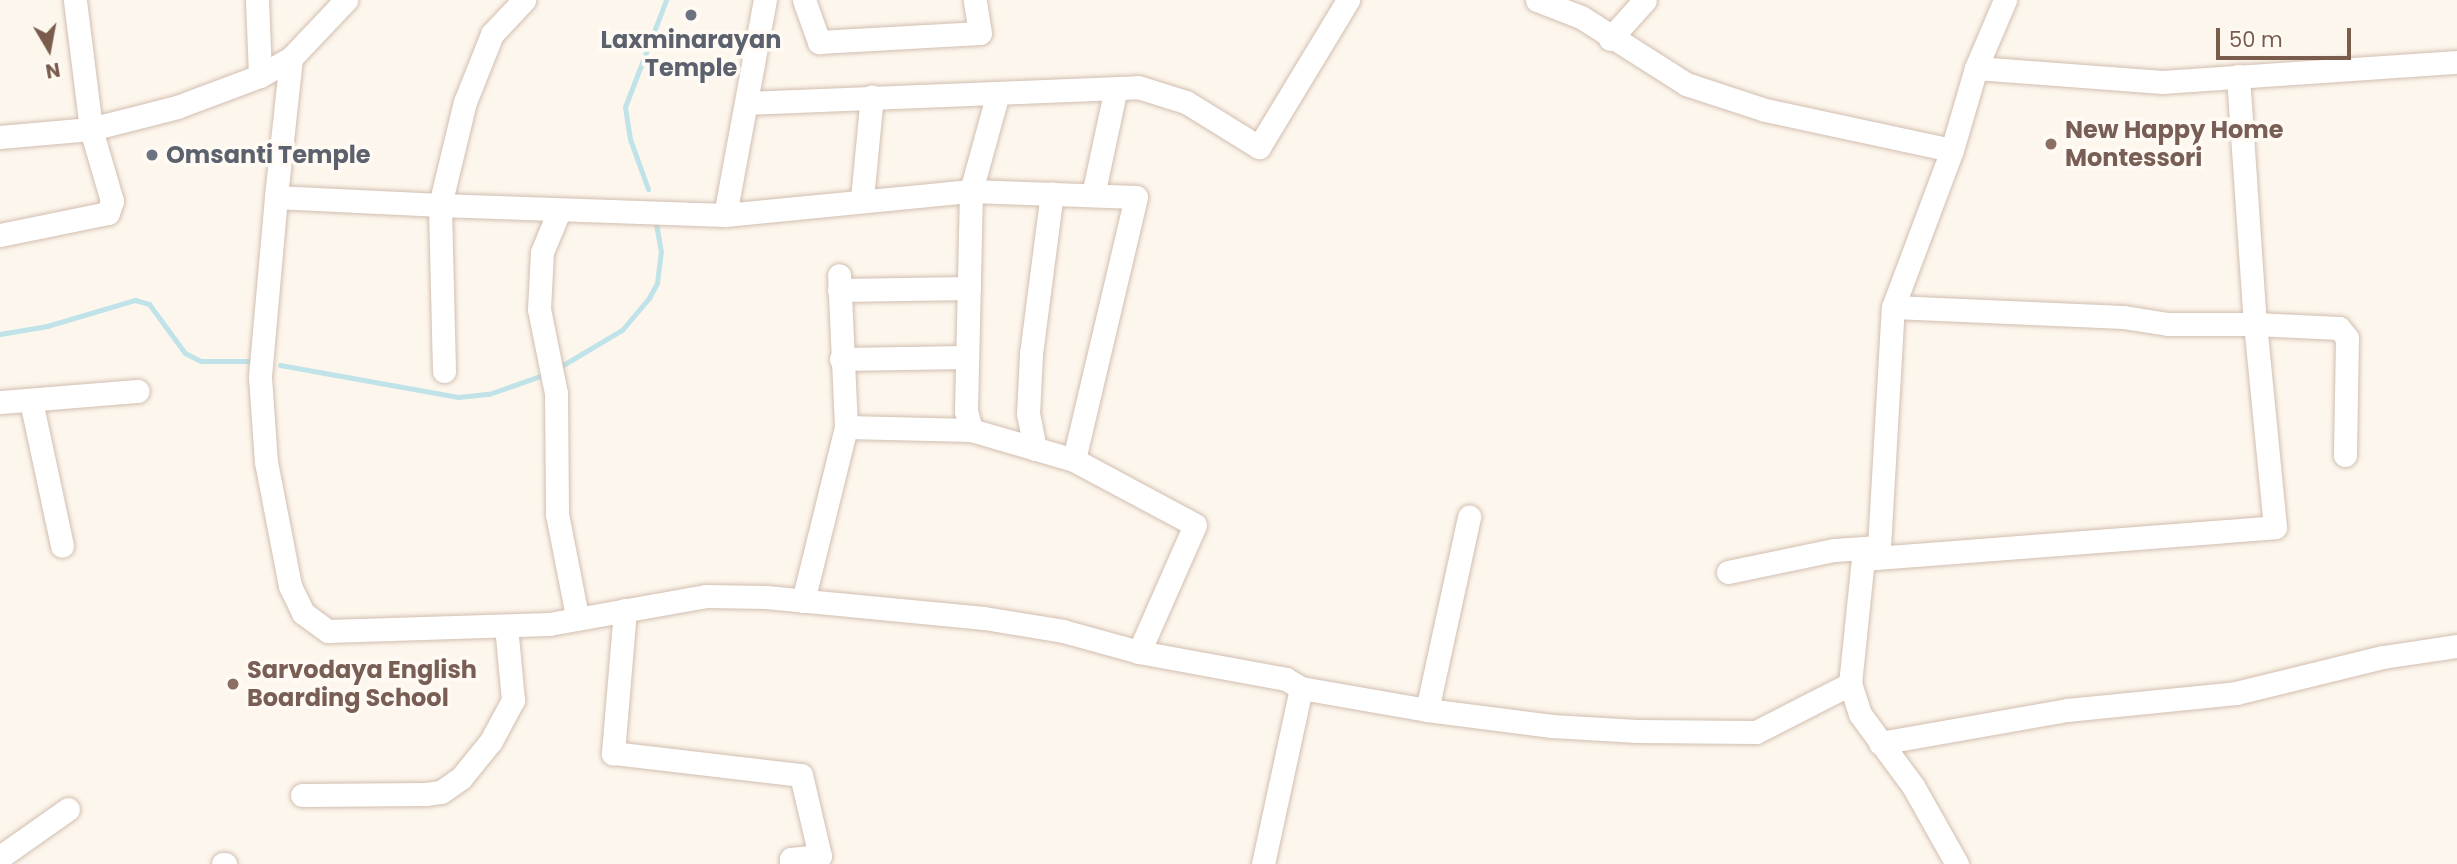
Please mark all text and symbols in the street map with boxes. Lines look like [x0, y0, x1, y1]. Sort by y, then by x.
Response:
marker: Laxminarayan Temple [683, 7, 699, 23]
north arrow [14, 14, 84, 84]
scale bar [2219, 14, 2354, 58]
text: 50 m [2229, 25, 2283, 54]
place label: Laxminarayan Temple [600, 26, 782, 82]
text: N [43, 56, 62, 85]
place label: New Happy Home Montessori [2065, 116, 2283, 172]
marker: New Happy Home Montessori [2043, 136, 2059, 152]
place label: Omsanti Temple [166, 141, 371, 169]
marker: Omsanti Temple [144, 147, 160, 163]
place label: Sarvodaya English Boarding School [247, 656, 477, 712]
marker: Sarvodaya English Boarding School [225, 676, 241, 692]

